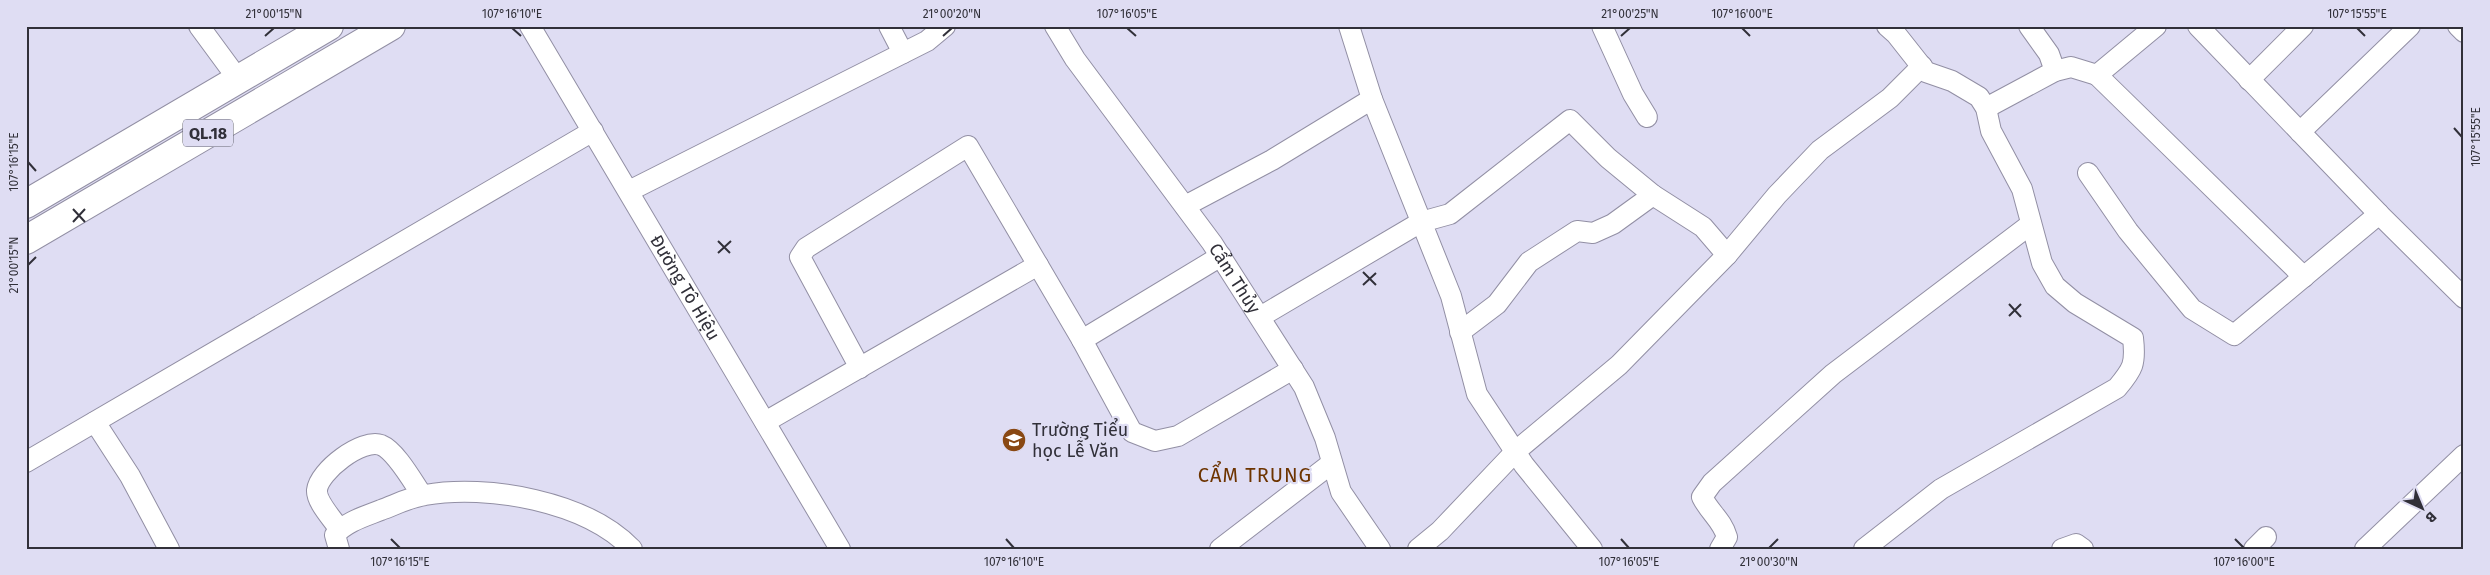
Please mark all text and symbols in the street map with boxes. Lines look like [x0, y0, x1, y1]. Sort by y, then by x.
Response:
text: 21°00'15"N [246, 7, 302, 21]
text: 107°16'10"E [482, 7, 542, 21]
text: 21°00'20"N [923, 7, 981, 21]
text: 107°16'05"E [1097, 7, 1157, 21]
text: 21°00'25"N [1601, 7, 1659, 21]
text: 107°16'00"E [1711, 7, 1773, 21]
text: 107°15'55"E [2327, 7, 2387, 21]
text: 107°15'55"E [2469, 107, 2483, 167]
road number: QL.18 [183, 120, 233, 146]
text: 107°16'15"E [7, 132, 21, 192]
street label: Đường Tô Hiệu [645, 231, 725, 344]
text: 21°00'15"N [7, 237, 21, 293]
street label: Cẩm Thủy [1204, 239, 1265, 318]
place label: Trường Tiểu học Lễ Văn [1032, 418, 1128, 462]
school or university icon: Trường Tiểu học Lễ Văn [1001, 427, 1027, 453]
district label: CẨM TRUNG [1198, 460, 1312, 487]
north arrow [2398, 482, 2448, 532]
text: B [2421, 508, 2440, 526]
text: 107°16'15"E [370, 555, 430, 569]
text: 107°16'10"E [984, 555, 1044, 569]
text: 107°16'05"E [1599, 555, 1659, 569]
text: 21°00'30"N [1740, 555, 1798, 569]
text: 107°16'00"E [2213, 555, 2275, 569]

